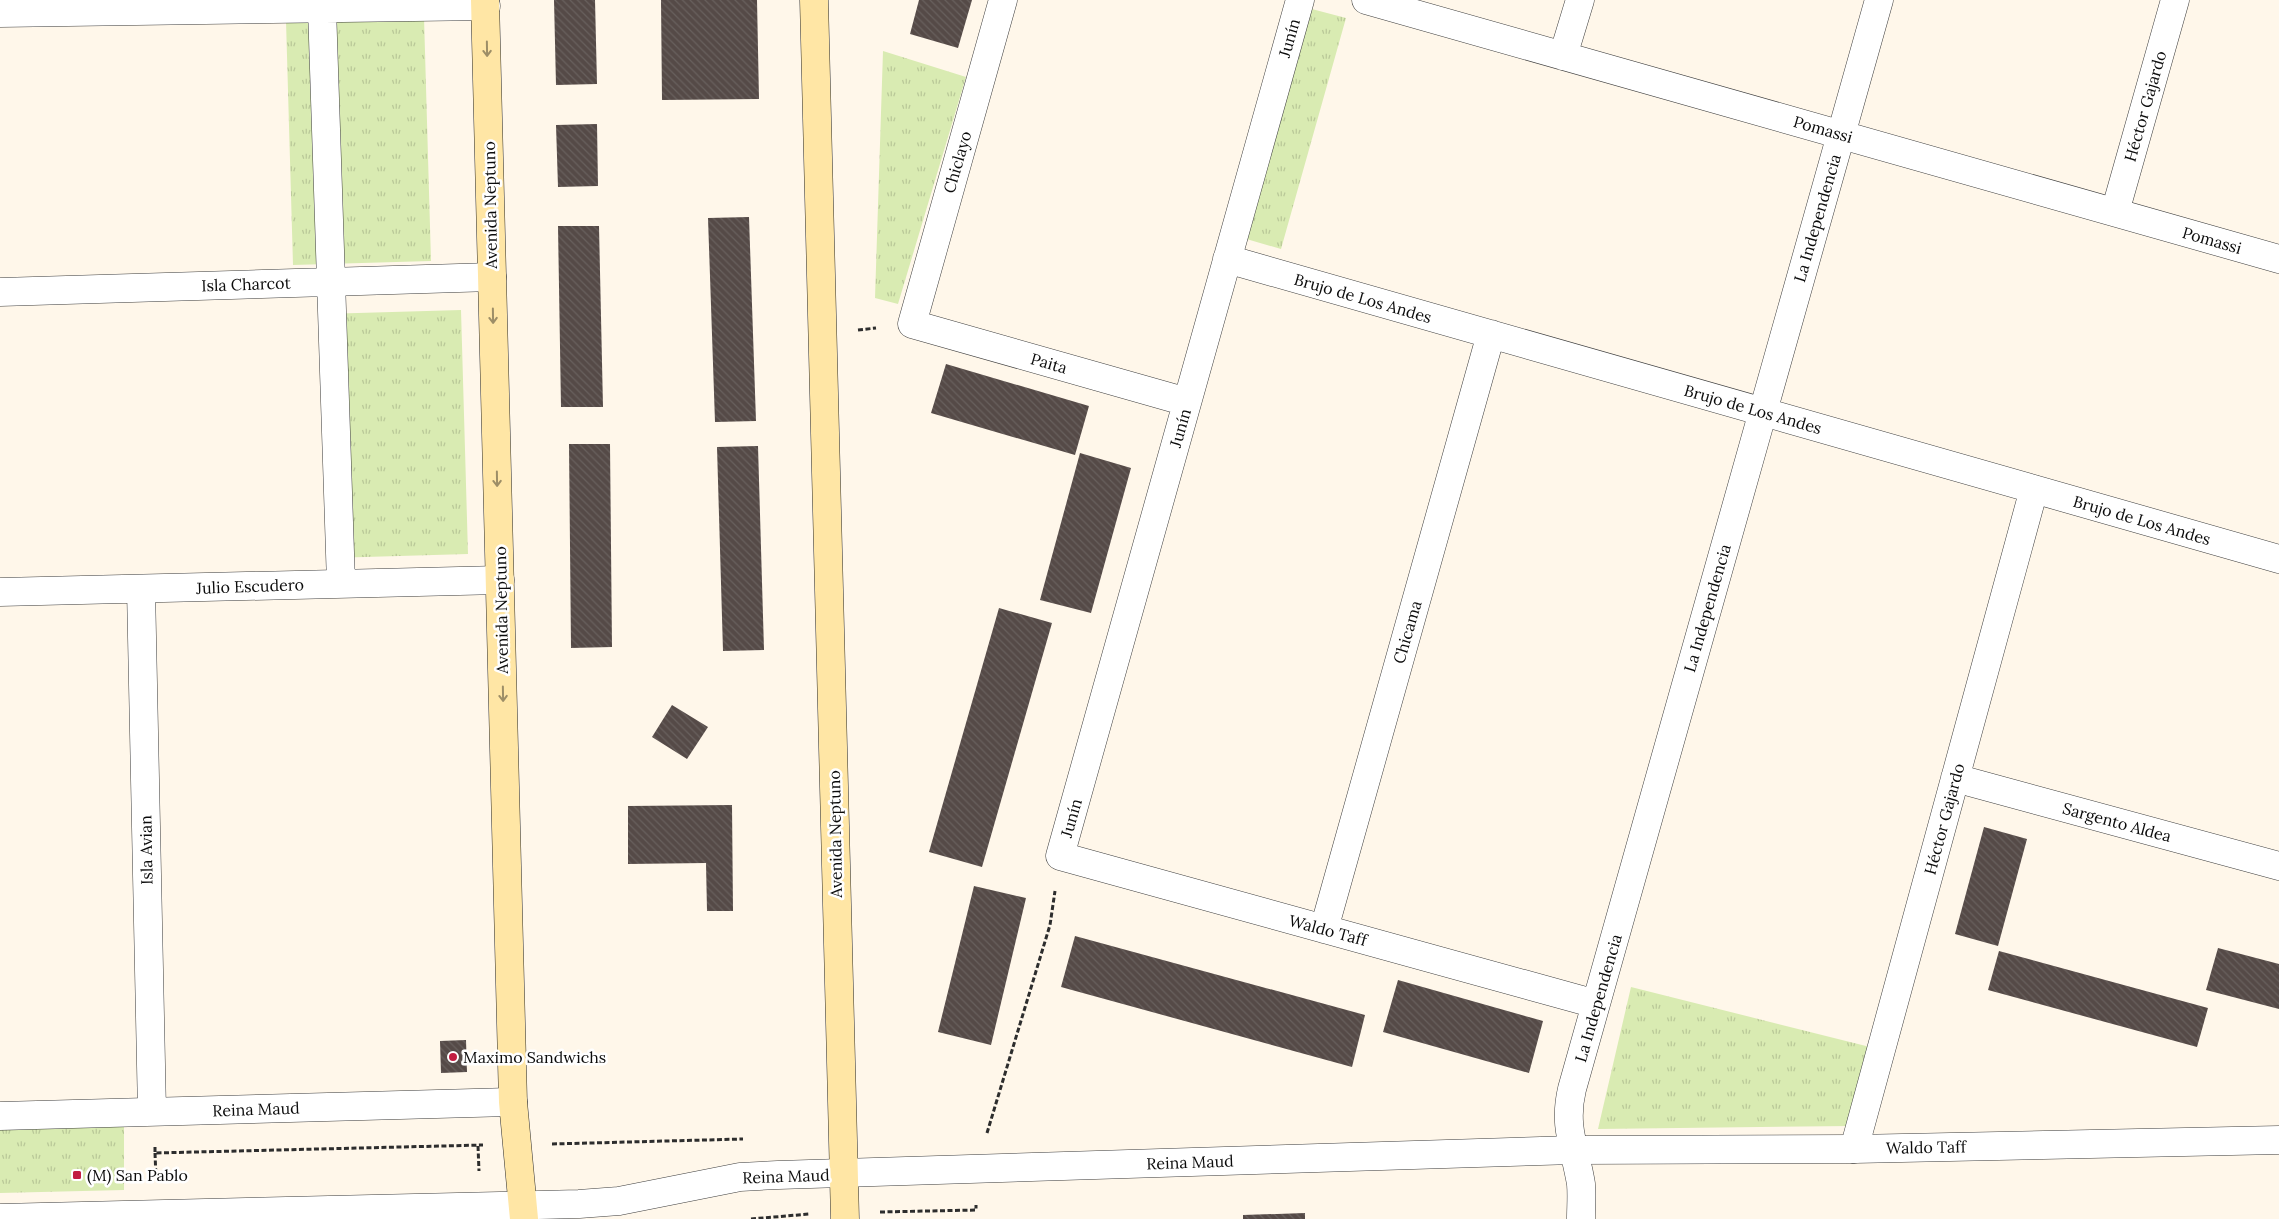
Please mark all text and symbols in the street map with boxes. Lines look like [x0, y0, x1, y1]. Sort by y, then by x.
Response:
street label: Junín [1274, 16, 1304, 61]
one-way arrow [482, 40, 491, 56]
street label: Héctor Gajardo [2120, 48, 2170, 164]
street label: Pomassi [1791, 111, 1855, 147]
street label: Chiclayo [939, 129, 975, 195]
street label: Avenida Neptuno [479, 141, 501, 270]
street label: La Independencia [1789, 152, 1845, 284]
street label: Pomassi [2180, 222, 2244, 258]
street label: Brujo de Los Andes [1292, 269, 1434, 327]
street label: Isla Charcot [201, 272, 292, 296]
one-way arrow [488, 308, 498, 324]
street label: Paita [1028, 348, 1070, 378]
street label: Brujo de Los Andes [1682, 380, 1824, 438]
street label: Junín [1165, 406, 1195, 451]
one-way arrow [493, 470, 502, 486]
street label: Brujo de Los Andes [2071, 491, 2213, 549]
street label: La Independencia [1679, 542, 1735, 674]
street label: Avenida Neptuno [490, 546, 512, 675]
street label: Julio Escudero [195, 574, 304, 598]
street label: Chicama [1388, 598, 1426, 666]
one-way arrow [498, 685, 507, 701]
street label: Héctor Gajardo [1920, 761, 1968, 877]
street label: Avenida Neptuno [824, 770, 846, 899]
street label: Junín [1056, 796, 1086, 841]
street label: Sargento Aldea [2060, 798, 2174, 846]
street label: Isla Avian [135, 815, 157, 885]
street label: Waldo Taff [1287, 910, 1371, 950]
street label: La Independencia [1570, 932, 1626, 1064]
place label: Maximo Sandwichs [463, 1047, 606, 1067]
marker: Maximo Sandwichs [447, 1051, 459, 1063]
street label: Reina Maud [212, 1097, 300, 1121]
street label: Waldo Taff [1886, 1136, 1968, 1158]
street label: Reina Maud [1146, 1150, 1234, 1174]
street label: Reina Maud [742, 1164, 830, 1188]
place label: (M) San Pablo [87, 1165, 188, 1186]
marker: (M) San Pablo [71, 1169, 83, 1181]

